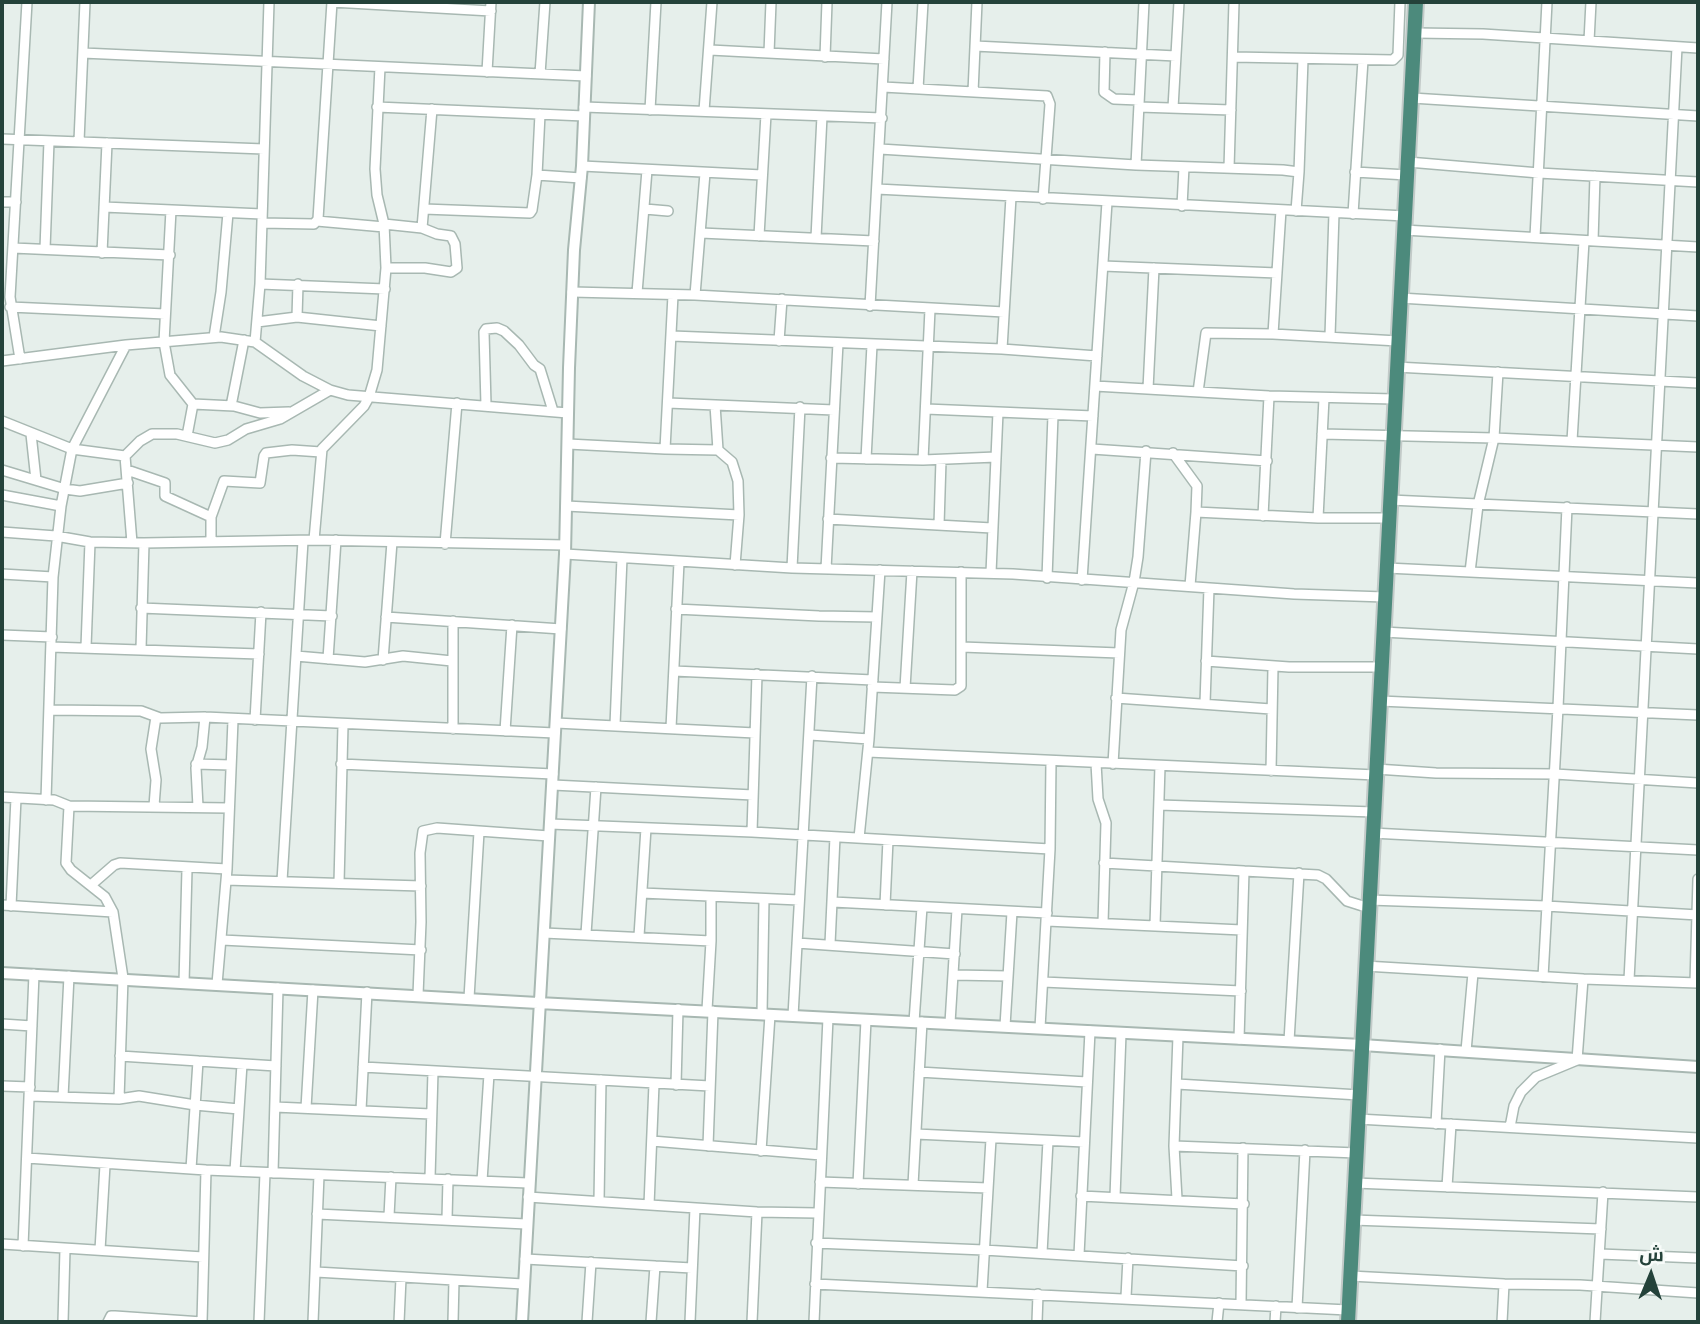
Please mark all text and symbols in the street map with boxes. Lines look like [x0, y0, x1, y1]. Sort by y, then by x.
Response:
north arrow [1616, 1240, 1686, 1310]
text: ش [1639, 1242, 1664, 1265]

